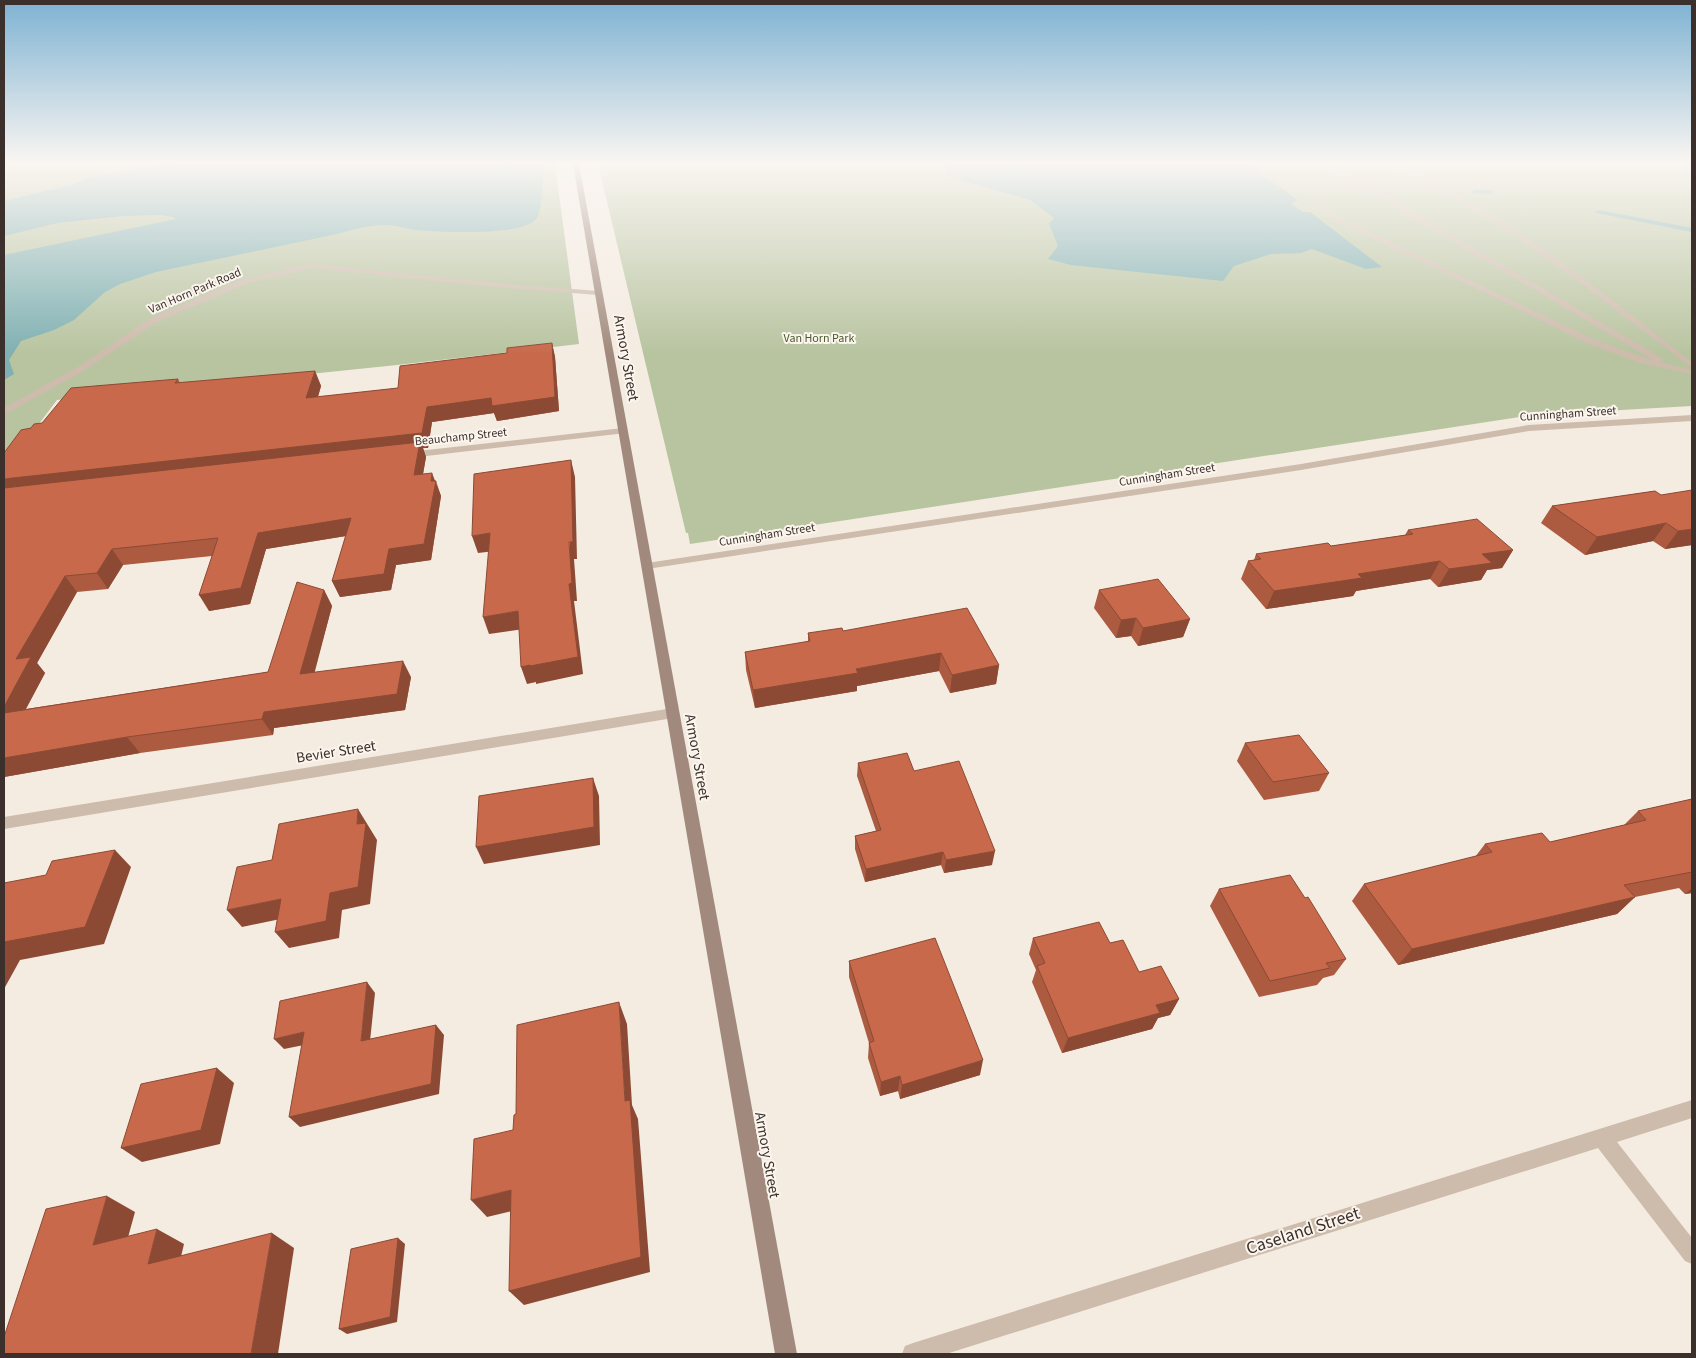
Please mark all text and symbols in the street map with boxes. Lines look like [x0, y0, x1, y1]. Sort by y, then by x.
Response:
street label: Van Horn Park Road [146, 264, 244, 318]
street label: Armory Street [608, 313, 644, 403]
park label: Van Horn Park [784, 330, 854, 347]
street label: Cunningham Street [1519, 402, 1617, 426]
street label: Beauchamp Street [414, 424, 508, 450]
street label: Cunningham Street [1118, 459, 1216, 491]
street label: Cunningham Street [718, 519, 816, 551]
street label: Armory Street [679, 712, 715, 802]
street label: Bevier Street [295, 735, 377, 769]
street label: Armory Street [749, 1110, 785, 1200]
street label: Caseland Street [1243, 1201, 1363, 1261]

